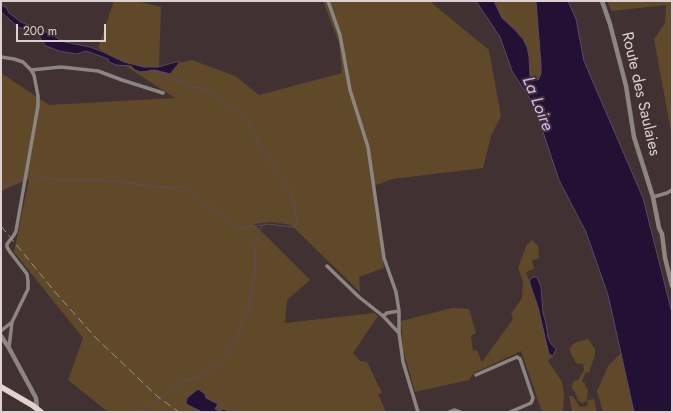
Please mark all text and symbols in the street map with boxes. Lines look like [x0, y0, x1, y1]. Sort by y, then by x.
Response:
scale bar [18, 16, 108, 42]
text: 200 m [23, 22, 57, 40]
street label: Route des Saulaies [616, 30, 664, 158]
water label: La Loire [517, 74, 557, 134]

